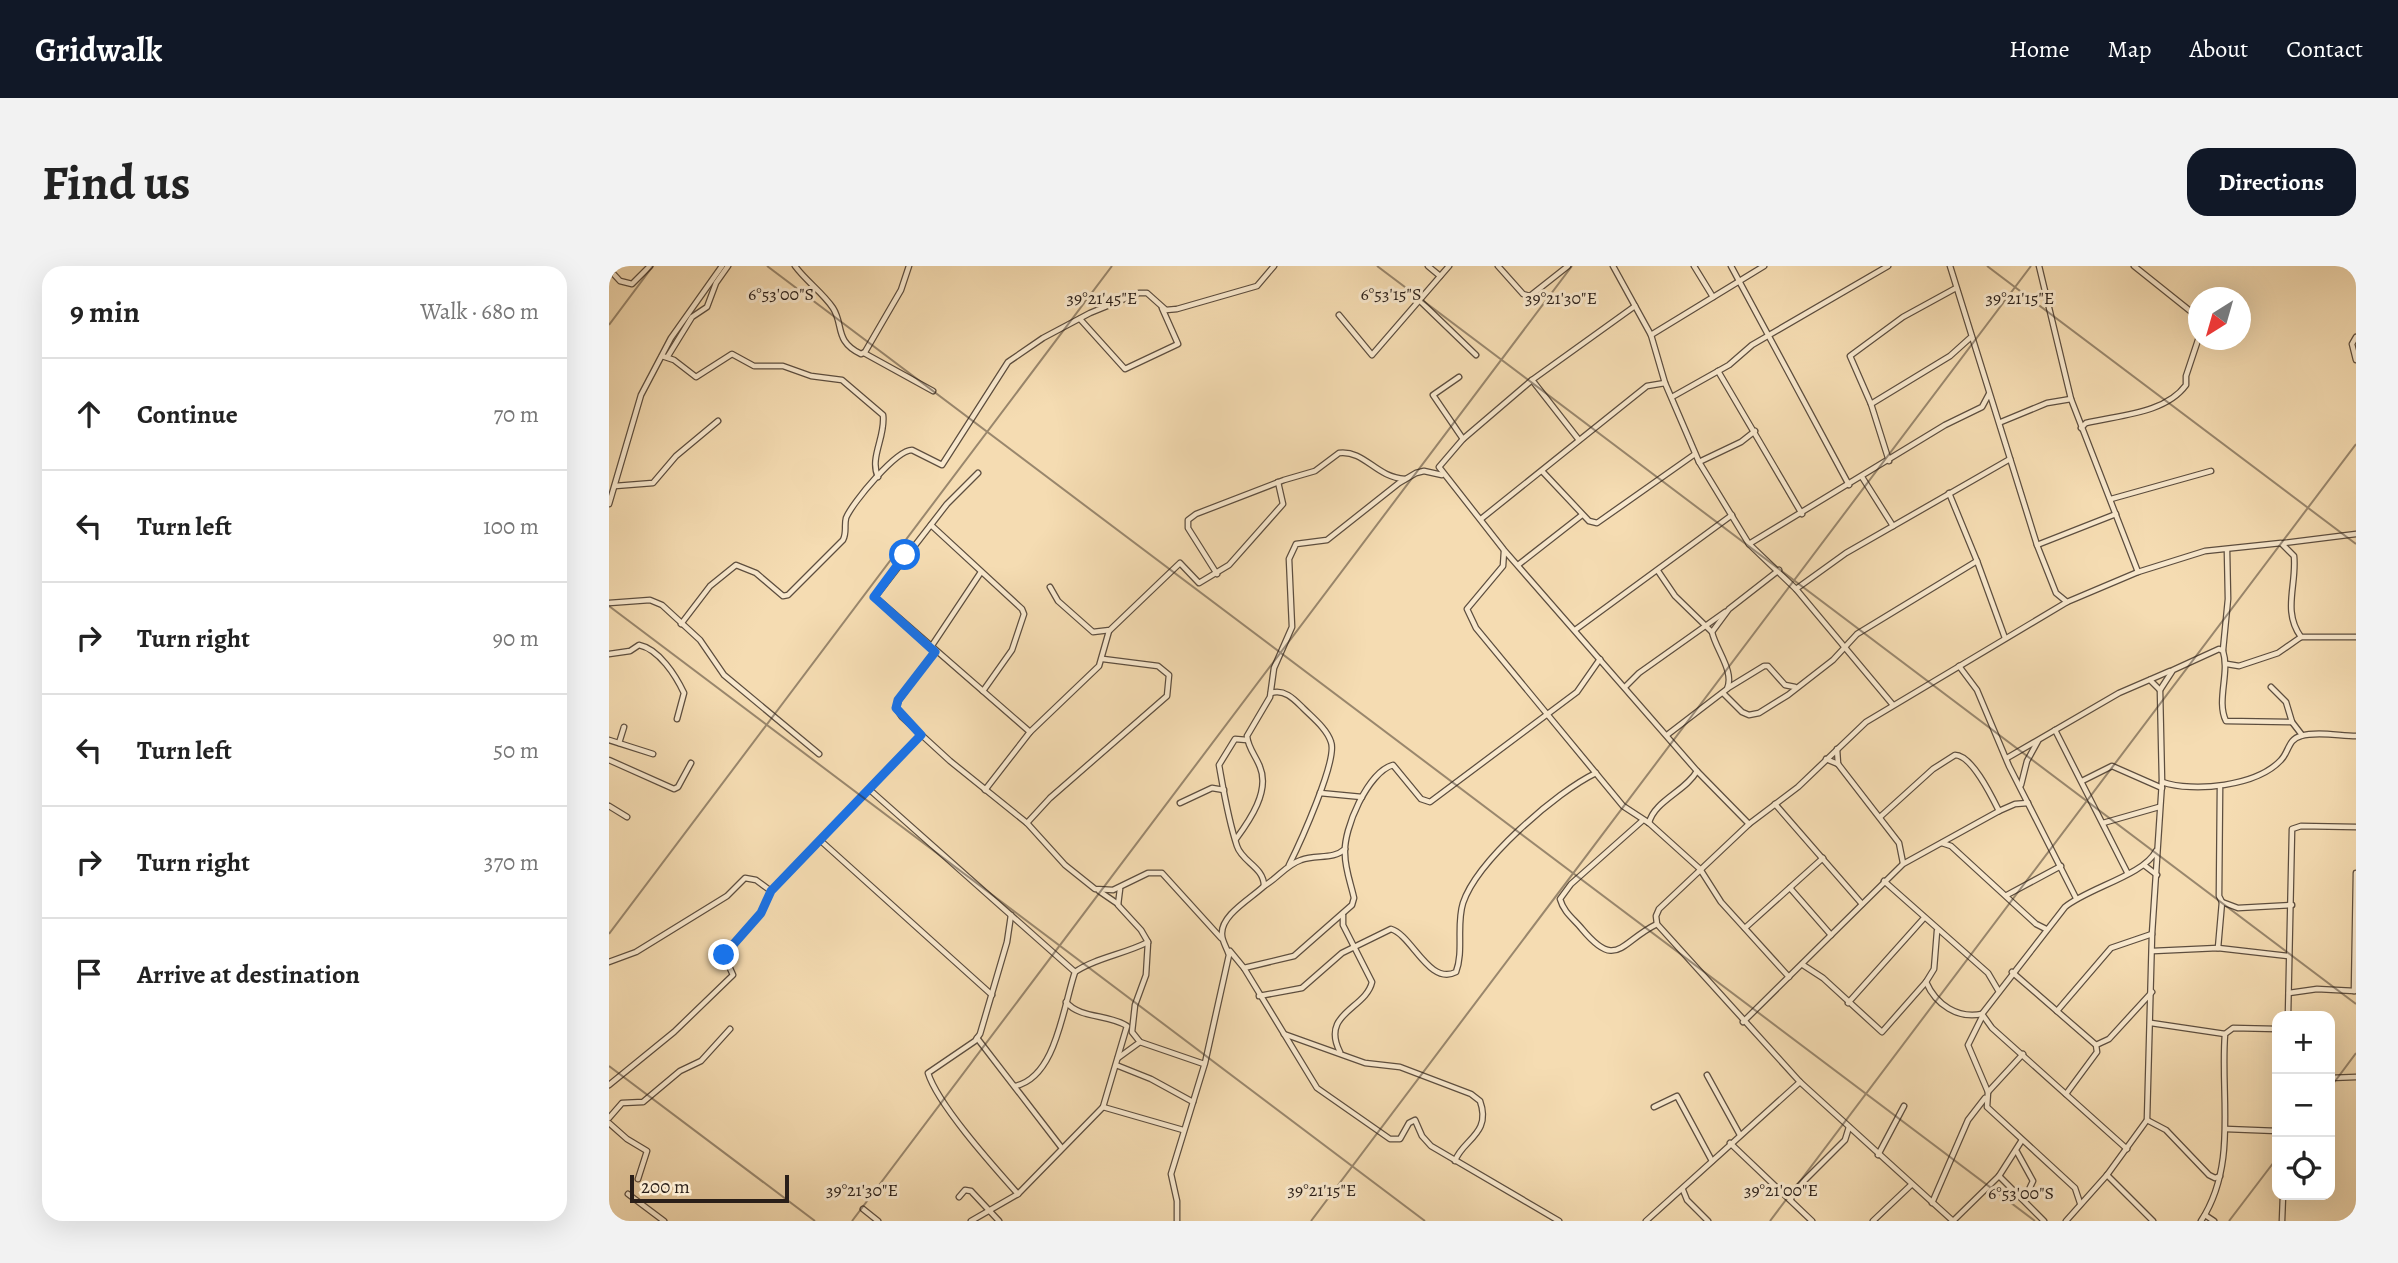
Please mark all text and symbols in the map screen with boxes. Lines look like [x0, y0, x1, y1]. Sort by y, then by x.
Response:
text: Gridwalk [35, 27, 162, 72]
text: Home [2009, 33, 2070, 65]
text: Map [2108, 33, 2152, 65]
text: About [2190, 33, 2248, 65]
text: Contact [2286, 33, 2363, 65]
button: Directions [2187, 148, 2356, 216]
text: Find us [42, 149, 190, 216]
text: 6°53'00"S [748, 282, 814, 306]
text: 6°53'15"S [1361, 282, 1421, 306]
text: 39°21'45"E [1067, 286, 1137, 310]
text: 39°21'30"E [1525, 286, 1597, 310]
text: 39°21'15"E [1986, 286, 2054, 310]
north arrow [2188, 287, 2251, 350]
text: 9 min [70, 292, 140, 332]
text: Walk · 680 m [420, 296, 539, 327]
icon: ahead [70, 395, 108, 433]
text: Continue [137, 397, 238, 432]
text: 70 m [493, 399, 539, 430]
icon: left [70, 507, 108, 545]
text: Turn left [137, 509, 232, 544]
text: 100 m [483, 511, 539, 542]
route start [889, 539, 920, 570]
icon: right [70, 619, 108, 657]
text: Turn right [137, 621, 250, 656]
text: 90 m [493, 623, 539, 654]
icon: left [70, 731, 108, 769]
text: Turn left [137, 733, 232, 768]
text: 50 m [493, 735, 539, 766]
icon: right [70, 843, 108, 881]
text: Turn right [137, 845, 250, 880]
text: 370 m [484, 847, 539, 878]
route end [708, 939, 739, 970]
icon: arrive [70, 955, 108, 993]
text: Arrive at destination [137, 957, 360, 992]
map controls [2272, 1011, 2335, 1200]
button: + [2272, 1011, 2335, 1074]
button: − [2272, 1074, 2335, 1137]
button: locate [2272, 1137, 2335, 1200]
scale bar [630, 1172, 789, 1204]
text: 200 m [641, 1174, 690, 1200]
text: 39°21'30"E [826, 1178, 898, 1202]
text: 39°21'15"E [1288, 1178, 1356, 1202]
text: 39°21'00"E [1744, 1178, 1818, 1202]
text: 6°53'00"S [1988, 1181, 2054, 1205]

